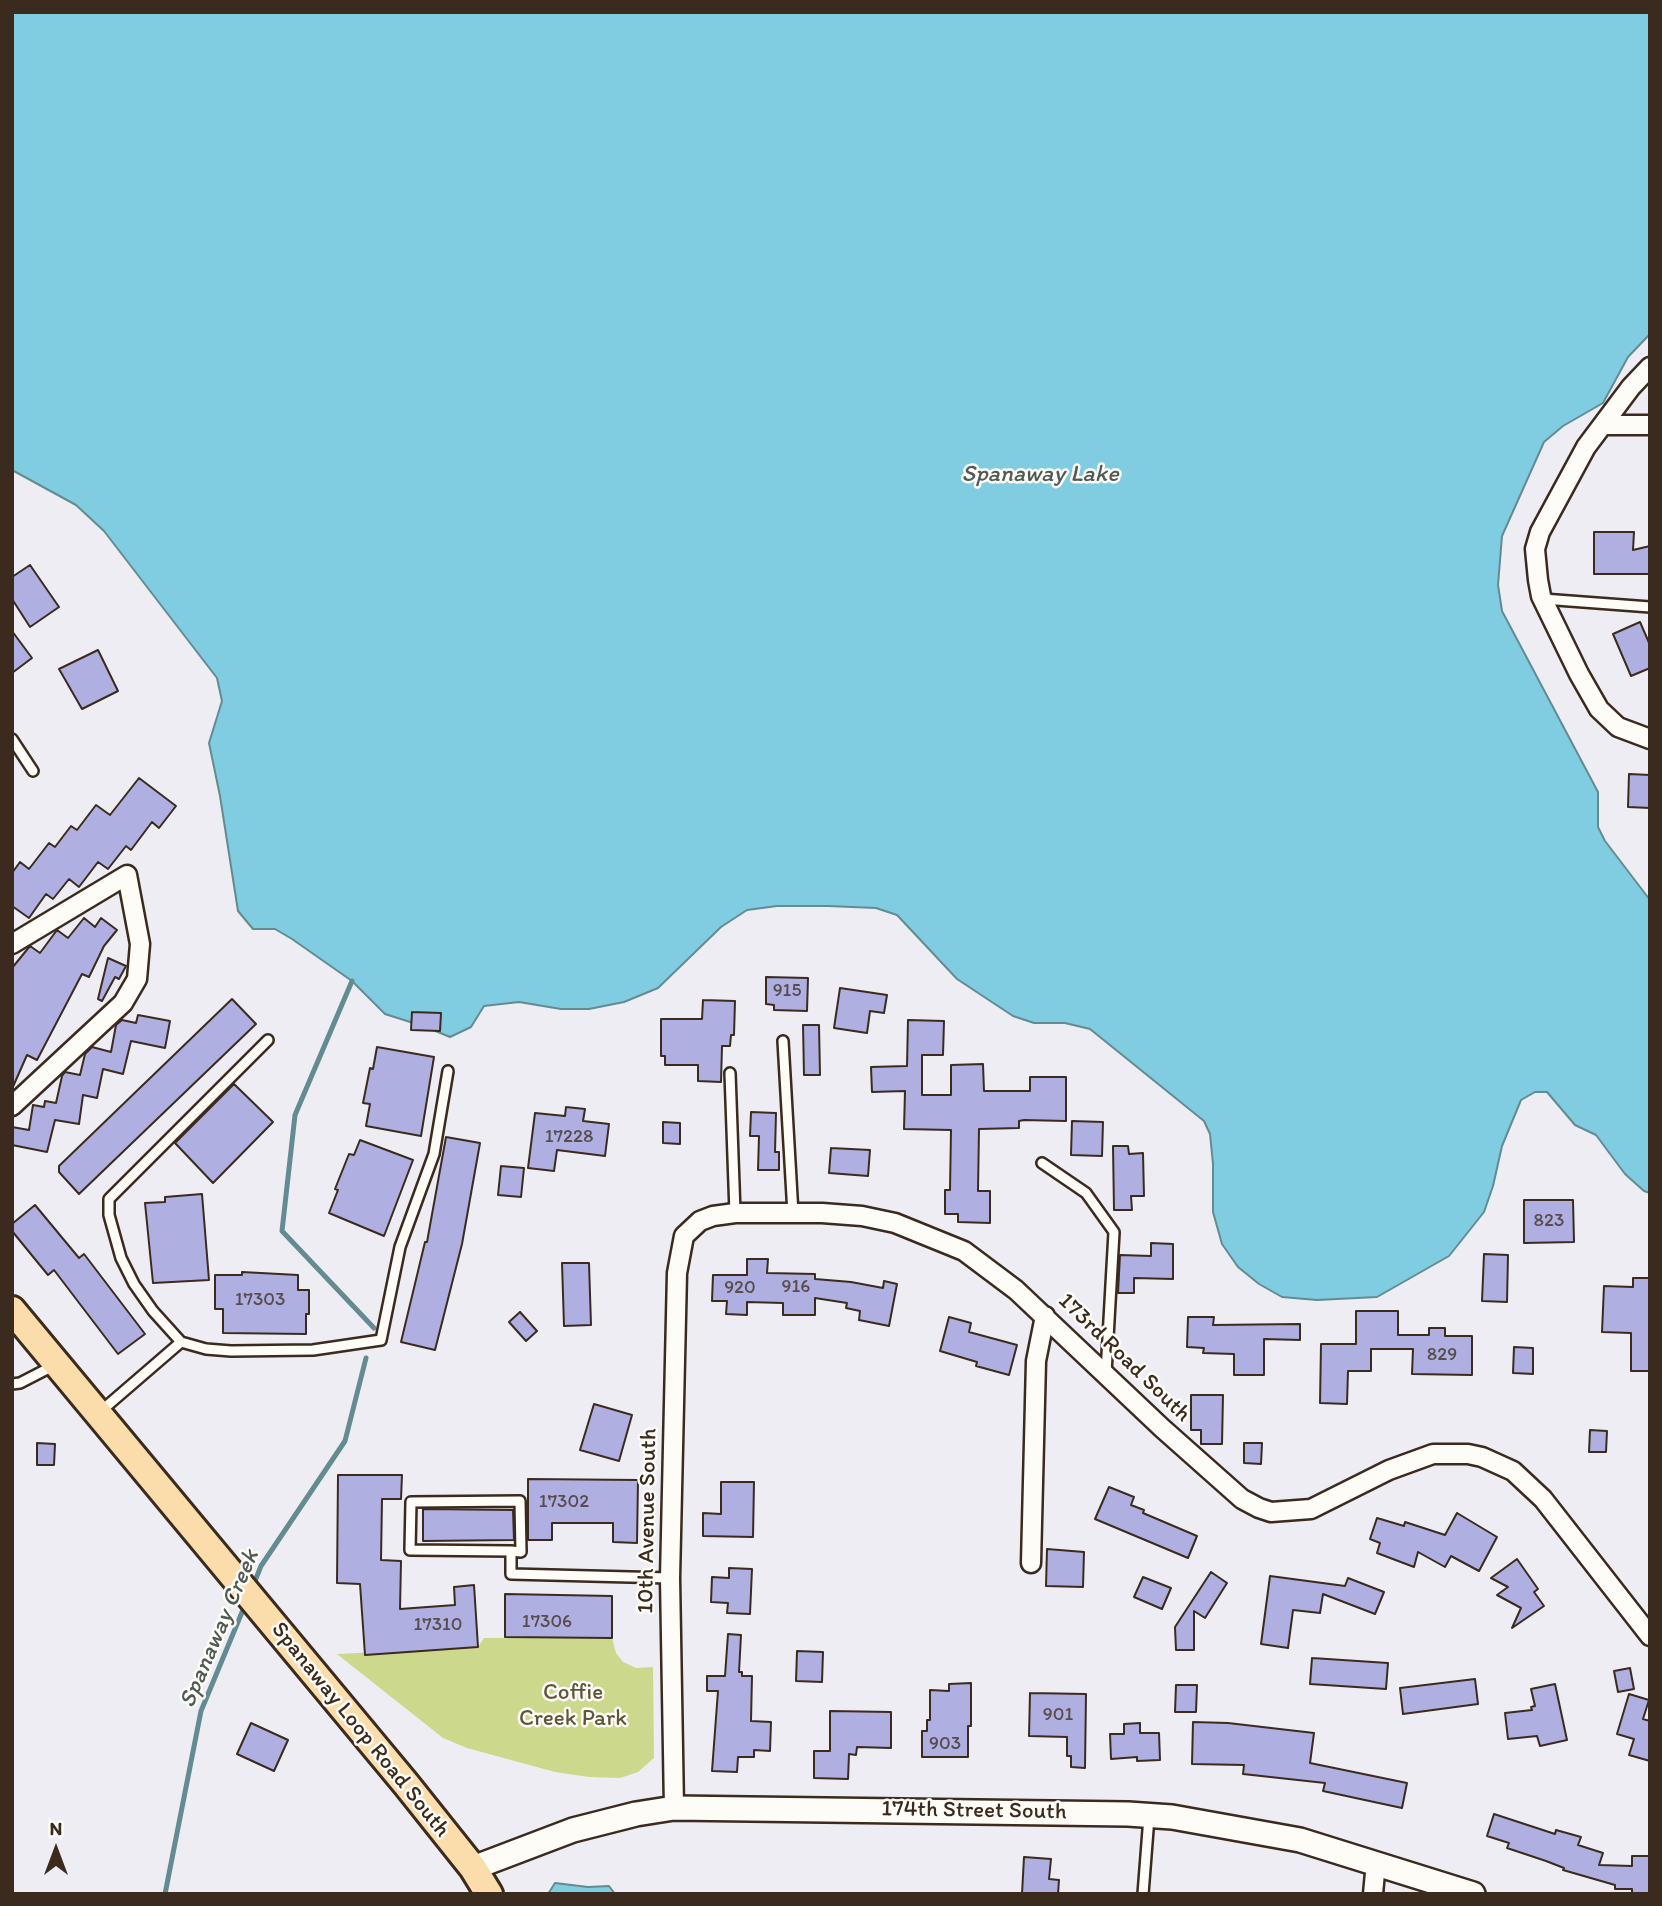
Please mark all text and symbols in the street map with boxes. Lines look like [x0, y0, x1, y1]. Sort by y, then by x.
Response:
water label: Spanaway Lake [961, 461, 1119, 489]
house number: 915 [773, 980, 801, 1002]
house number: 17228 [545, 1126, 593, 1148]
house number: 823 [1534, 1210, 1564, 1232]
house number: 916 [782, 1276, 810, 1298]
house number: 920 [724, 1277, 756, 1299]
street label: 173rd Road South [1052, 1288, 1196, 1428]
house number: 17303 [235, 1289, 285, 1311]
house number: 829 [1427, 1344, 1457, 1366]
street label: 10th Avenue South [633, 1428, 663, 1614]
house number: 17302 [539, 1491, 589, 1513]
water label: Spanaway Creek [174, 1546, 266, 1712]
house number: 17306 [522, 1611, 572, 1633]
house number: 17310 [413, 1614, 463, 1636]
street label: Spanaway Loop Road South [265, 1617, 455, 1843]
park label: Coffie Creek Park [519, 1679, 627, 1733]
house number: 901 [1043, 1704, 1073, 1726]
house number: 903 [929, 1733, 961, 1755]
street label: 174th Street South [881, 1796, 1067, 1826]
north arrow [21, 1815, 91, 1885]
text: N [50, 1817, 62, 1840]

